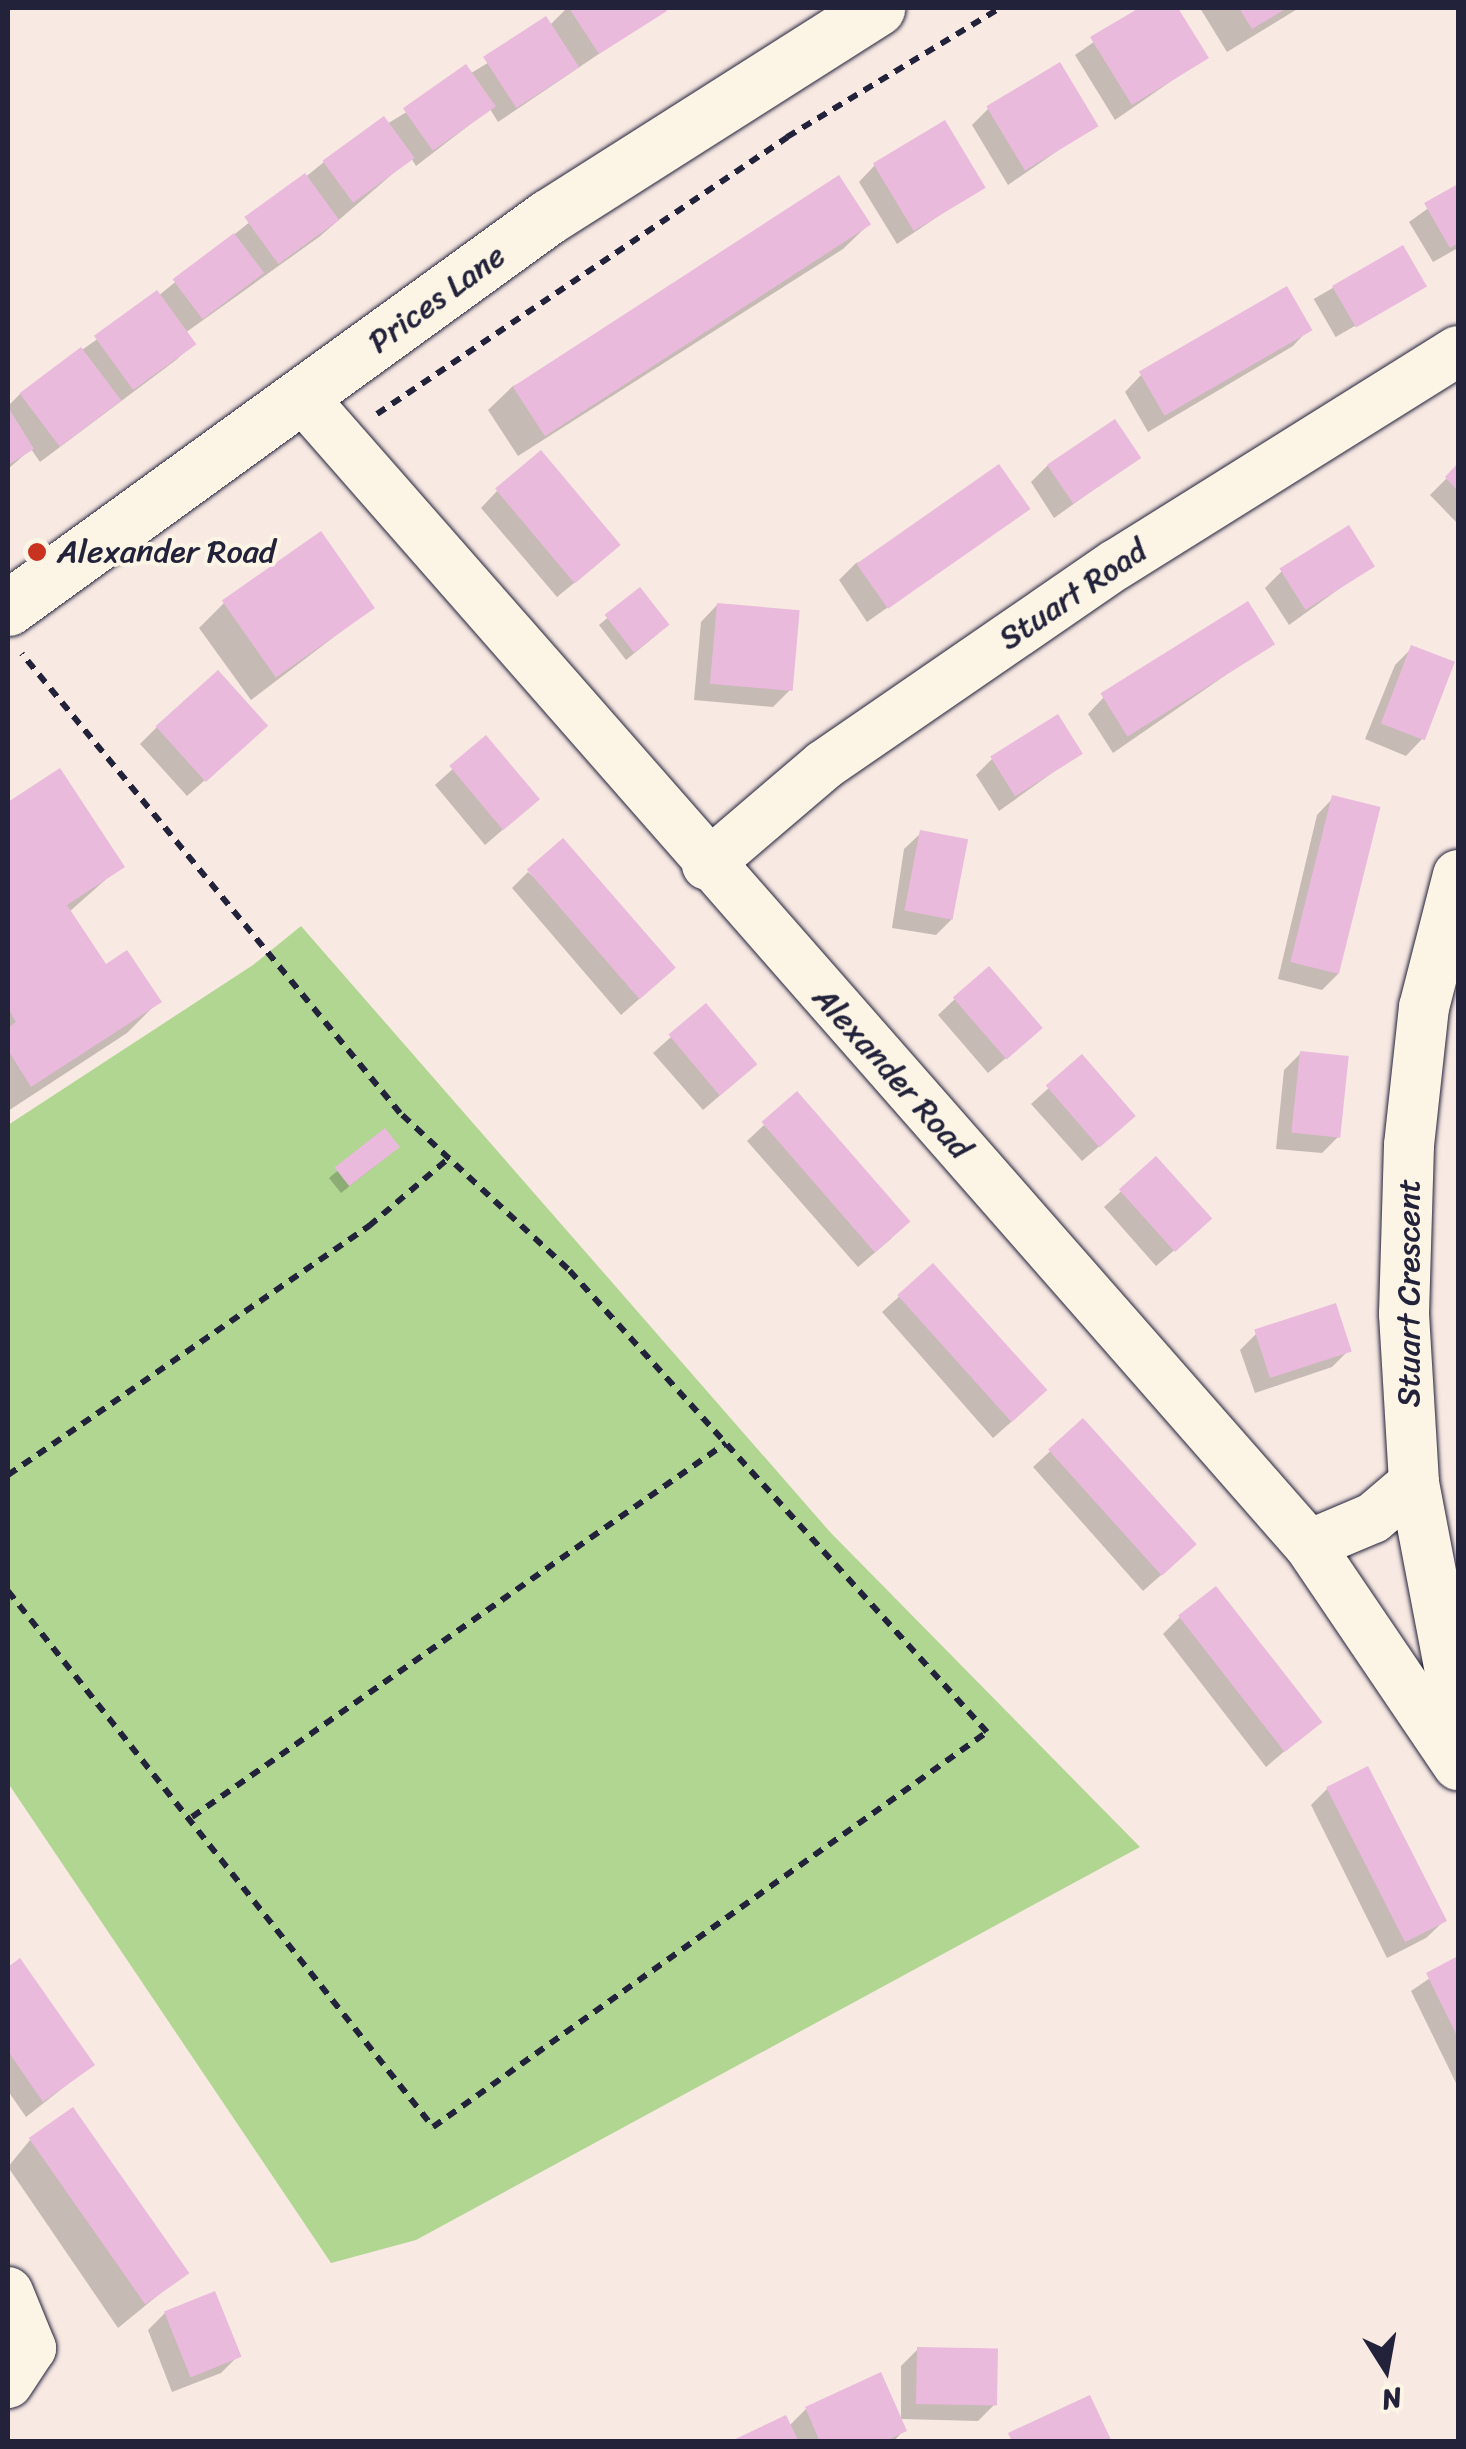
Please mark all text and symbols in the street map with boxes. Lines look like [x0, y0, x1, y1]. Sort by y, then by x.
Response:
street label: Prices Lane [361, 237, 513, 361]
street label: Stuart Road [992, 531, 1154, 659]
place label: Alexander Road [57, 533, 276, 571]
marker: Alexander Road [26, 541, 48, 563]
street label: Alexander Road [805, 979, 979, 1167]
street label: Stuart Crescent [1390, 1178, 1428, 1408]
north arrow [1336, 2319, 1436, 2419]
text: N [1378, 2373, 1406, 2425]

